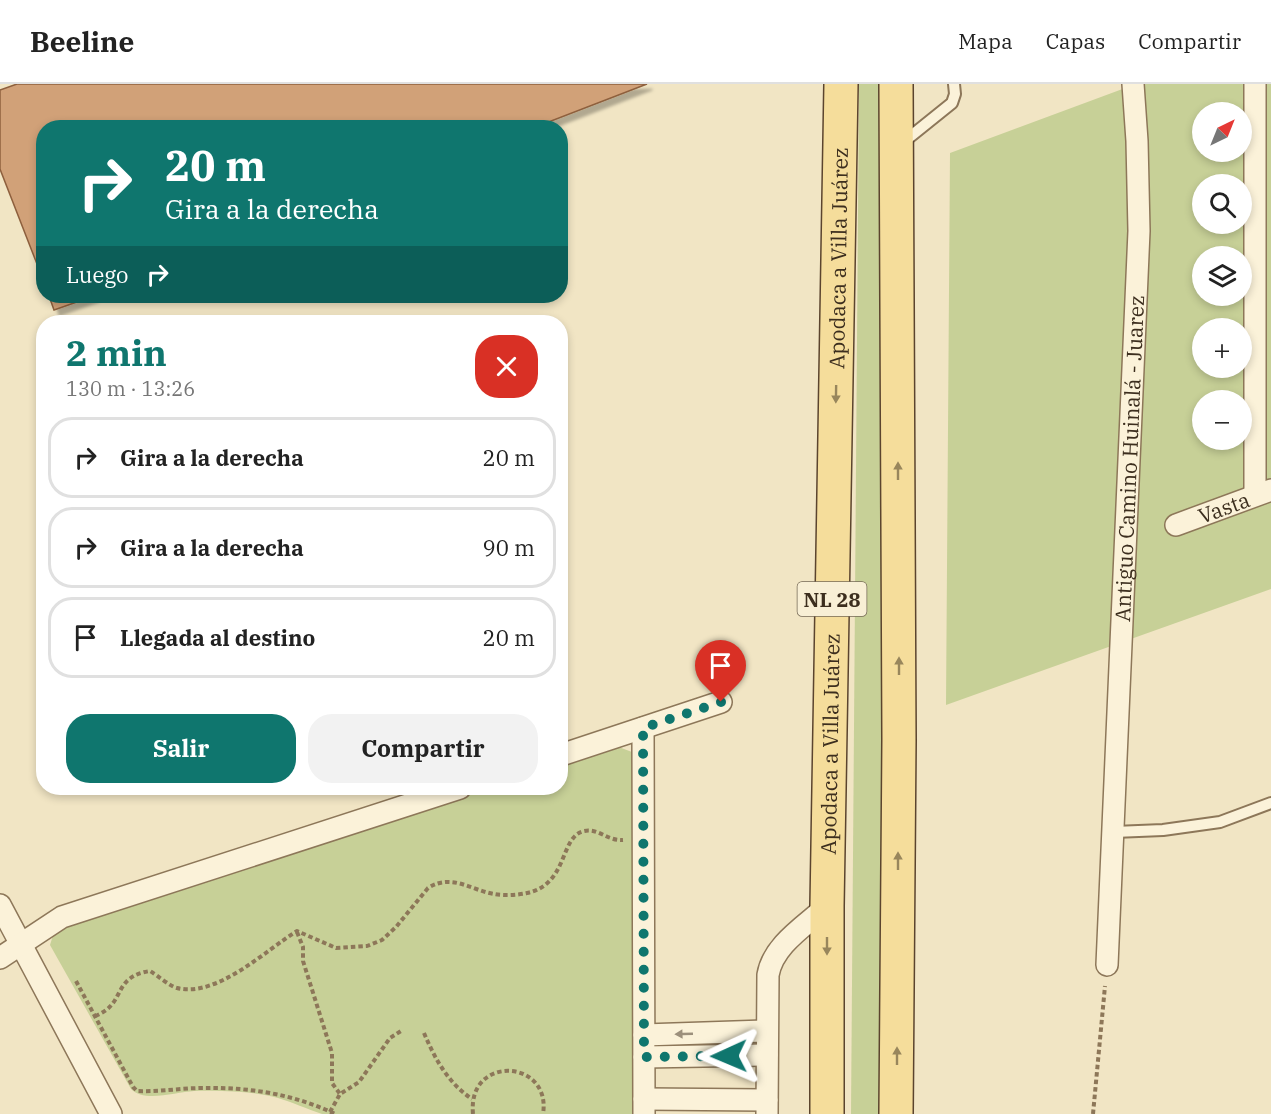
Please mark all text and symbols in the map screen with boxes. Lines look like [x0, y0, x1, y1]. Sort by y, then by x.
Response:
text: Beeline [30, 23, 134, 60]
text: Mapa [958, 27, 1013, 55]
text: Capas [1046, 27, 1105, 55]
text: Compartir [1138, 27, 1241, 55]
north arrow [1192, 102, 1252, 162]
map controls [1192, 102, 1252, 450]
text: 20 m [165, 138, 266, 193]
icon: right [66, 144, 144, 222]
street label: Apodaca a Villa Juárez [822, 147, 854, 369]
button: search [1192, 174, 1252, 234]
text: Gira a la derecha [165, 191, 379, 226]
button: layers [1192, 246, 1252, 306]
icon: right [141, 258, 174, 291]
text: Luego [66, 260, 129, 289]
street label: Antiguo Camino Huinalá - Juarez [1108, 295, 1150, 622]
button: + [1192, 318, 1252, 378]
text: 2 min [66, 329, 167, 376]
button: close [475, 335, 538, 398]
text: 130 m · 13:26 [66, 375, 195, 402]
one-way arrow [831, 385, 841, 404]
button: − [1192, 390, 1252, 450]
icon: right [69, 441, 102, 474]
text: Gira a la derecha [120, 443, 304, 472]
text: 20 m [483, 443, 535, 472]
one-way arrow [893, 461, 903, 480]
street label: Vasta [1194, 485, 1254, 530]
icon: right [69, 531, 102, 564]
text: Gira a la derecha [120, 533, 304, 562]
text: 90 m [483, 533, 535, 562]
road number: NL 28 [798, 582, 866, 616]
icon: arrive [69, 621, 102, 654]
text: Llegada al destino [120, 623, 315, 652]
text: 20 m [483, 623, 535, 652]
street label: Apodaca a Villa Juárez [814, 633, 846, 855]
pin [695, 640, 746, 702]
icon: arrive [704, 649, 737, 682]
one-way arrow [894, 656, 904, 675]
button: Salir [66, 714, 296, 783]
button: Compartir [308, 714, 538, 783]
one-way arrow [893, 851, 903, 870]
one-way arrow [822, 937, 832, 956]
position arrow [697, 1024, 761, 1088]
one-way arrow [675, 1029, 694, 1038]
one-way arrow [892, 1046, 902, 1065]

